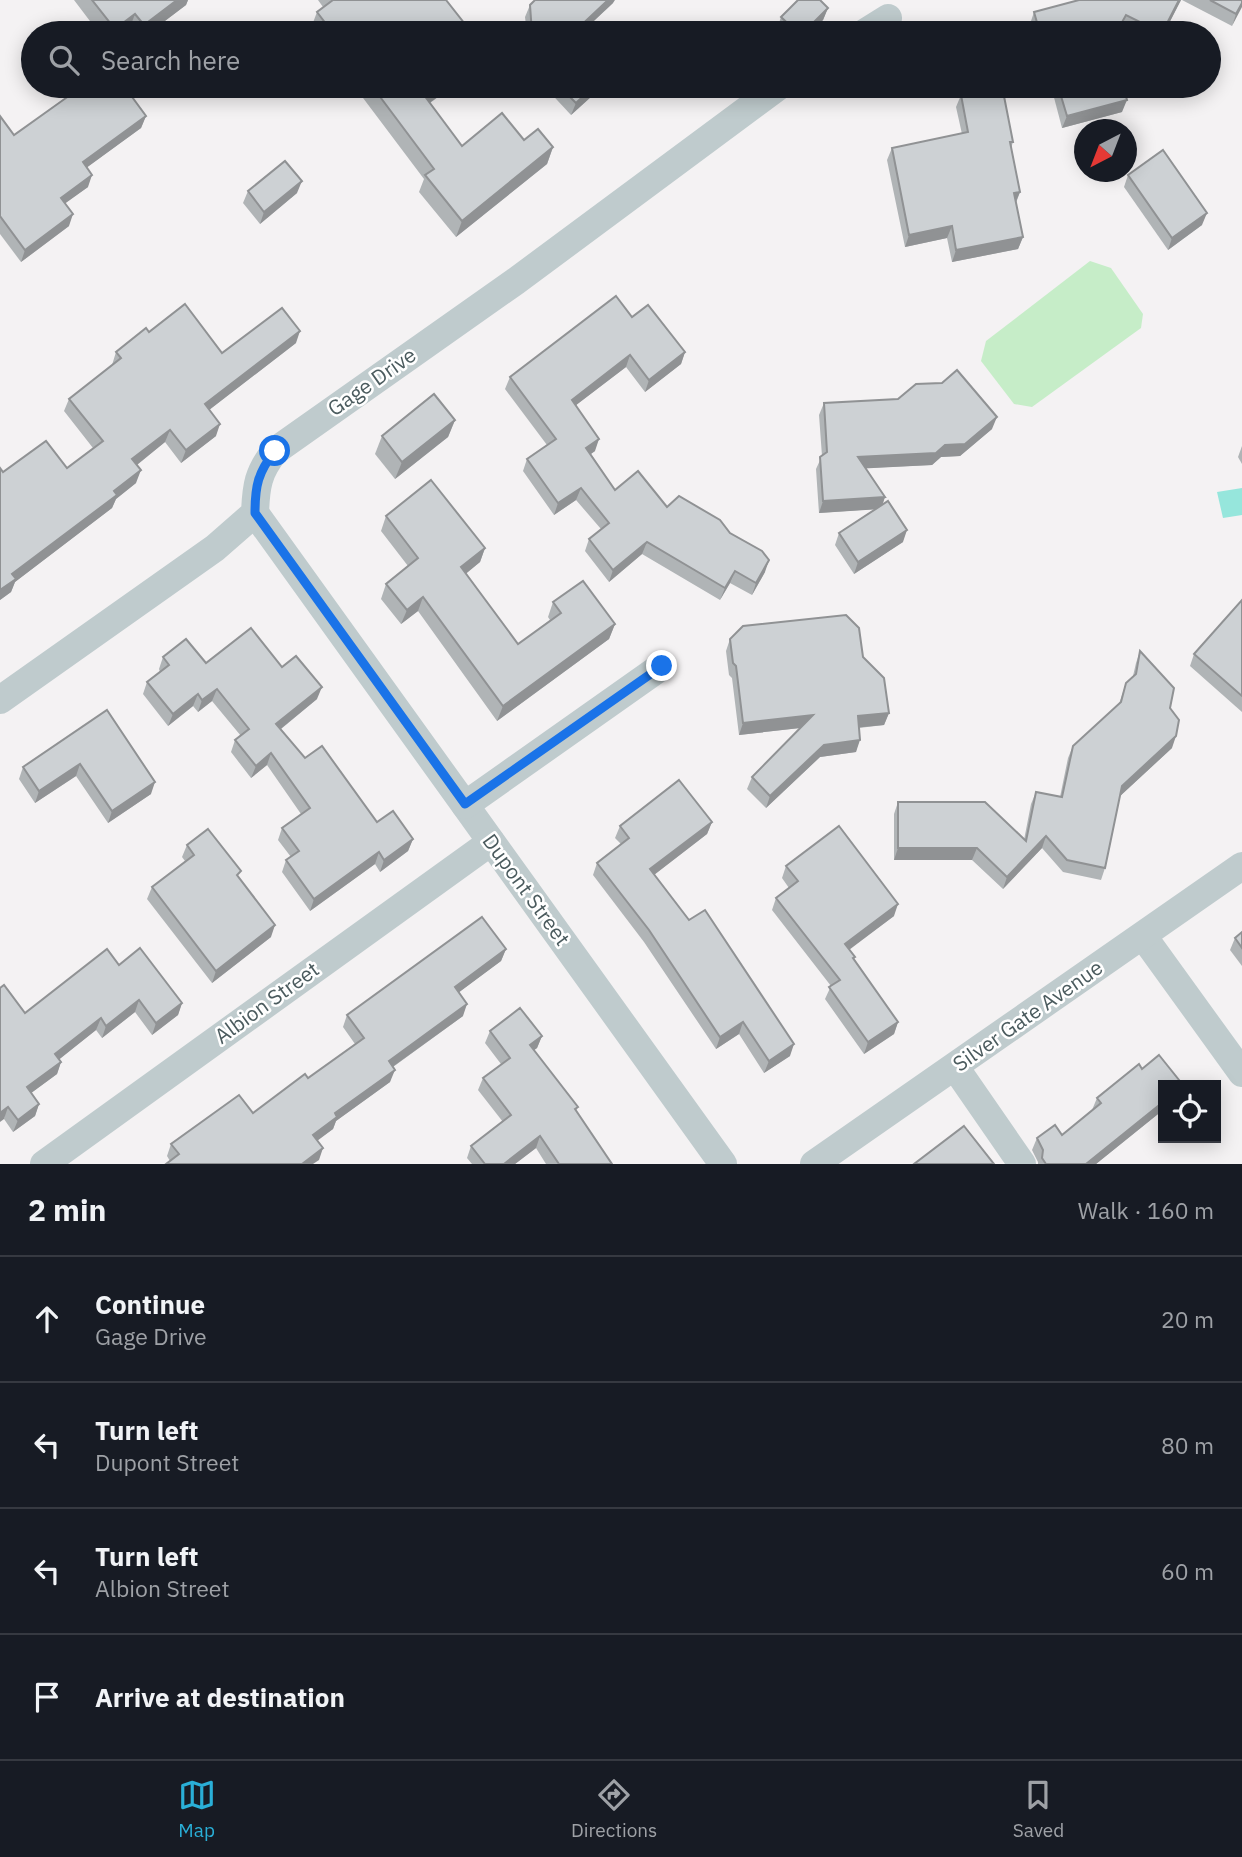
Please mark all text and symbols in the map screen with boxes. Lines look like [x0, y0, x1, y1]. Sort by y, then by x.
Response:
search box [21, 21, 1221, 98]
icon: search [45, 41, 83, 79]
text: Search here [101, 43, 240, 77]
north arrow [1074, 119, 1137, 182]
street label: Gage Drive [322, 340, 421, 422]
route start [259, 435, 290, 466]
route end [646, 650, 677, 681]
street label: Dupont Street [477, 828, 577, 951]
street label: Silver Gate Avenue [947, 953, 1108, 1077]
street label: Albion Street [208, 955, 324, 1050]
map controls [1158, 1080, 1221, 1143]
button: locate [1158, 1080, 1221, 1143]
text: 2 min [28, 1190, 106, 1229]
text: Walk · 160 m [1078, 1195, 1214, 1225]
text: Continue [95, 1287, 205, 1321]
icon: ahead [28, 1300, 66, 1338]
text: 20 m [1161, 1304, 1214, 1334]
text: Gage Drive [95, 1321, 207, 1351]
text: Turn left [95, 1413, 198, 1447]
icon: left [28, 1426, 66, 1464]
text: 80 m [1161, 1430, 1214, 1460]
text: Dupont Street [95, 1447, 239, 1477]
text: Turn left [95, 1539, 198, 1573]
icon: left [28, 1552, 66, 1590]
text: 60 m [1161, 1556, 1214, 1586]
text: Albion Street [95, 1573, 230, 1603]
icon: arrive [28, 1678, 66, 1716]
text: Arrive at destination [95, 1680, 345, 1714]
tab: Map [178, 1776, 216, 1842]
tab: Directions [571, 1776, 657, 1842]
tab: Saved [1013, 1776, 1064, 1842]

